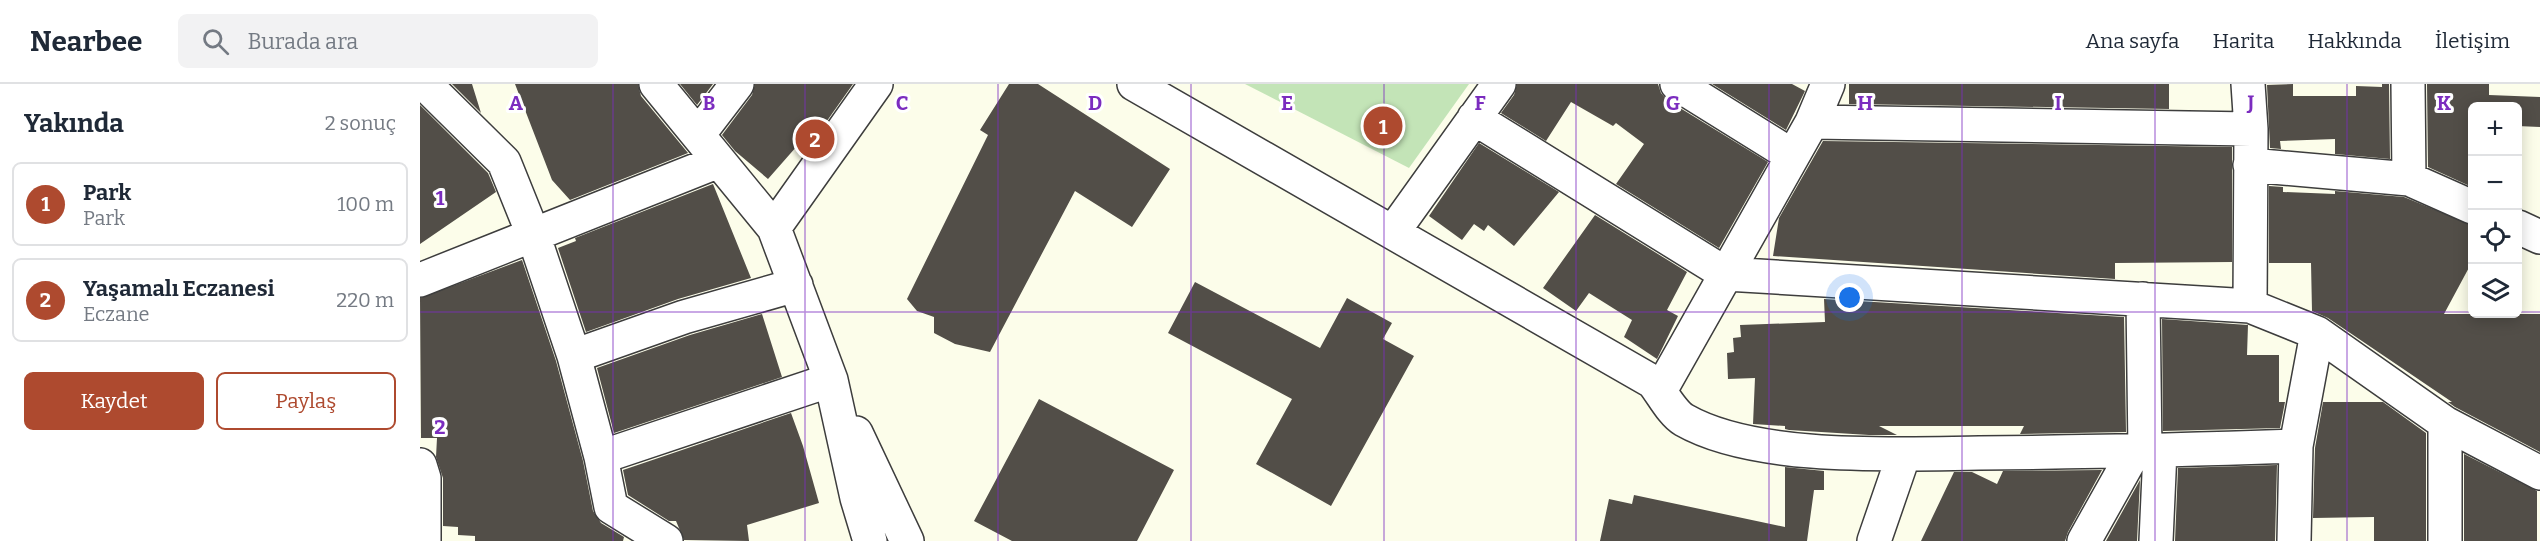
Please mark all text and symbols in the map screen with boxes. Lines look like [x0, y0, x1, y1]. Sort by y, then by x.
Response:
search box [178, 14, 598, 68]
text: Nearbee [30, 25, 142, 58]
icon: search [199, 25, 232, 58]
text: Burada ara [247, 28, 358, 55]
text: Ana sayfa [2085, 28, 2179, 54]
text: Harita [2212, 28, 2274, 54]
text: Hakkında [2307, 28, 2402, 54]
text: İletişim [2435, 28, 2510, 54]
text: A [509, 91, 524, 115]
text: B [703, 91, 716, 115]
text: C [896, 91, 908, 115]
text: D [1088, 91, 1102, 115]
text: E [1281, 91, 1293, 115]
text: F [1474, 91, 1486, 115]
text: G [1666, 91, 1680, 115]
text: H [1857, 91, 1873, 115]
text: I [2054, 91, 2062, 115]
text: J [2247, 91, 2255, 115]
text: K [2437, 91, 2452, 115]
map controls [2468, 102, 2522, 318]
button: + [2468, 102, 2522, 156]
pin: 1 [1364, 104, 1402, 148]
text: Yakında [24, 108, 124, 139]
text: 2 sonuç [325, 111, 396, 135]
pin: 2 [796, 116, 834, 162]
button: − [2468, 156, 2522, 210]
text: Park [83, 179, 131, 206]
text: 1 [436, 186, 445, 210]
text: 1 [41, 192, 50, 216]
text: 100 m [337, 192, 394, 216]
text: Park [83, 206, 125, 230]
button: locate [2468, 210, 2522, 264]
button: layers [2468, 264, 2522, 318]
text: Yaşamalı Eczanesi [83, 275, 275, 302]
your location [1835, 283, 1864, 312]
text: 2 [40, 288, 51, 312]
text: 220 m [336, 288, 394, 312]
text: Eczane [83, 302, 150, 326]
button: Kaydet [24, 372, 204, 430]
button: Paylaş [216, 372, 396, 430]
text: 2 [434, 415, 446, 439]

